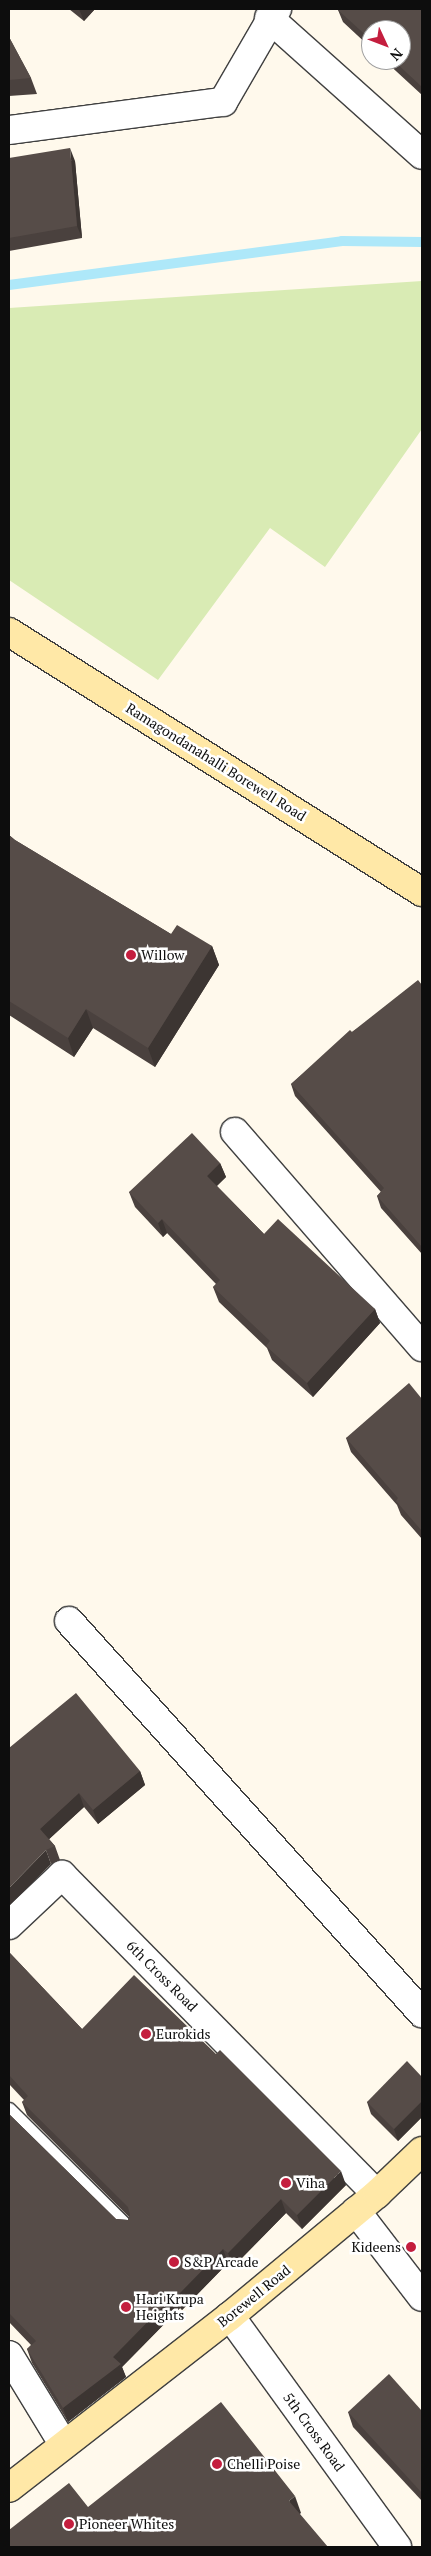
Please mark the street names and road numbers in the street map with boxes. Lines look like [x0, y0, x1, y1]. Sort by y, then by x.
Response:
street label: Ramagondanahalli Borewell Road [123, 699, 309, 825]
street label: 6th Cross Road [123, 1937, 201, 2015]
street label: Borewell Road [214, 2262, 294, 2330]
street label: 5th Cross Road [280, 2389, 348, 2475]

